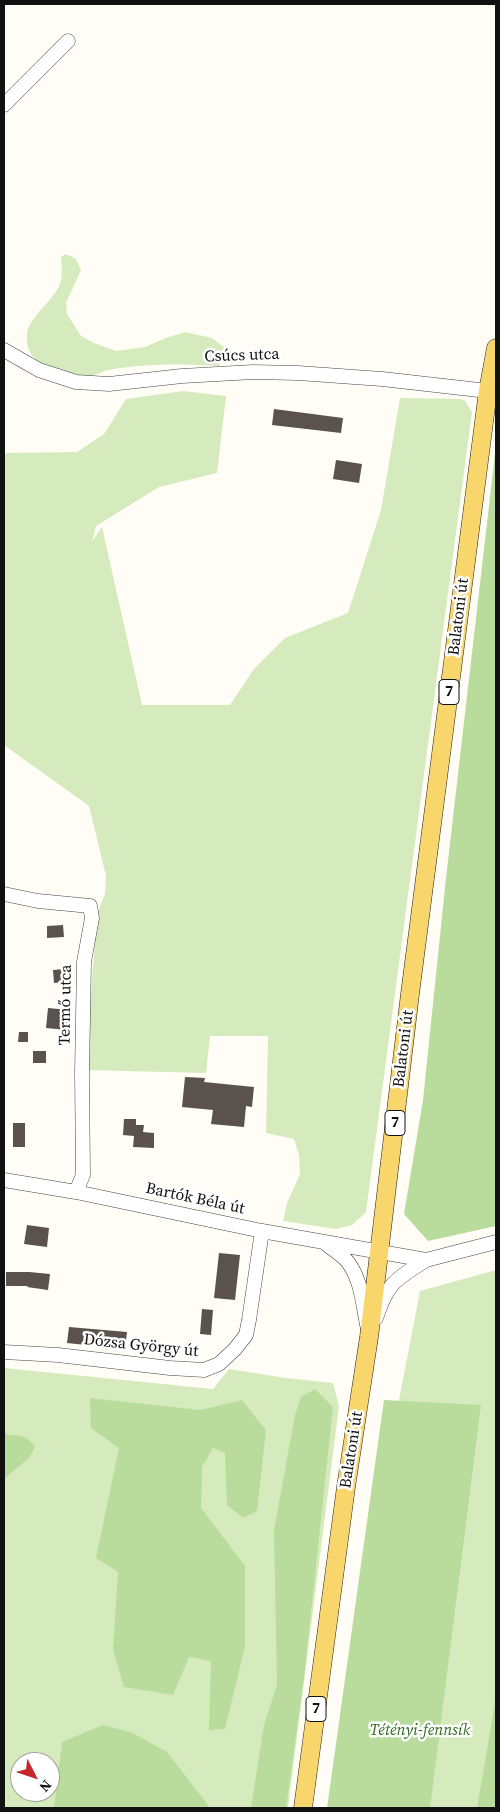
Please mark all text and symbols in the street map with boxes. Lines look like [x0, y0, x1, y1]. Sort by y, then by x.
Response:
street label: Csúcs utca [204, 345, 280, 367]
street label: Balatoni út [445, 577, 473, 657]
road number: 7 [439, 680, 459, 704]
street label: Termő utca [56, 964, 76, 1046]
street label: Balatoni út [390, 1009, 418, 1089]
road number: 7 [385, 1110, 405, 1136]
street label: Bartók Béla út [144, 1179, 246, 1219]
street label: Dózsa György út [83, 1330, 199, 1362]
street label: Balatoni út [336, 1410, 368, 1490]
road number: 7 [306, 1696, 326, 1722]
park label: Tétényi-fennsík [370, 1721, 470, 1741]
north arrow [10, 1752, 60, 1802]
text: N [35, 1776, 56, 1797]

